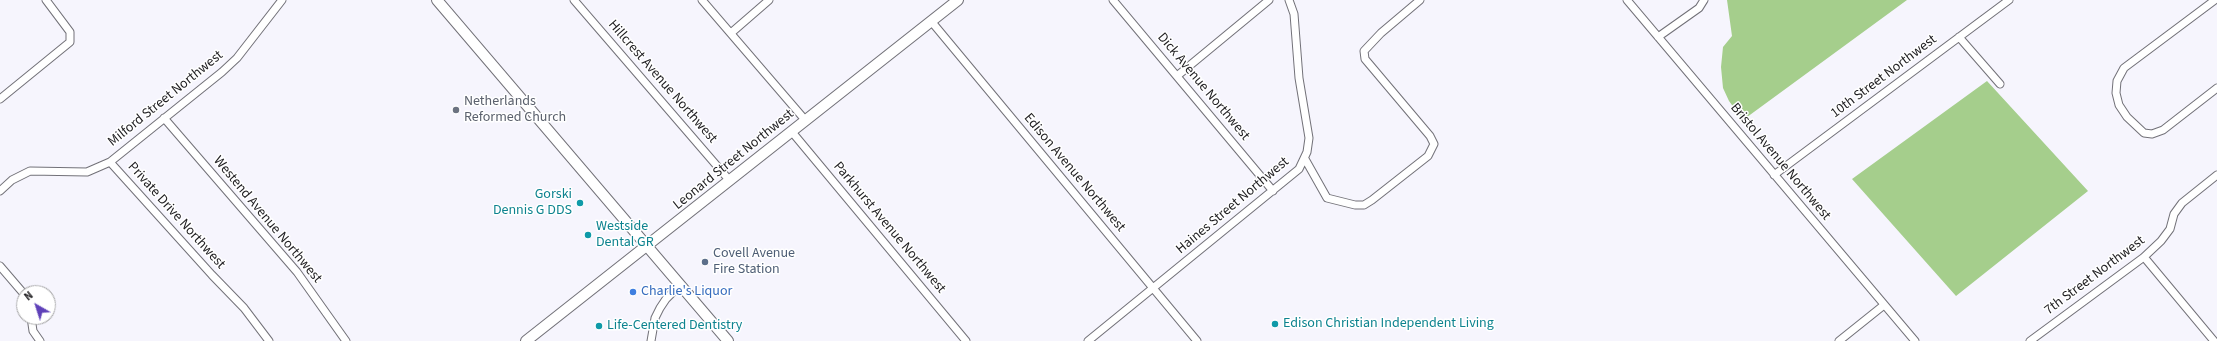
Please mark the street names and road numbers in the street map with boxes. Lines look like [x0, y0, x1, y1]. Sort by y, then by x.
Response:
street label: Hillcrest Avenue Northwest [604, 17, 720, 147]
street label: Dick Avenue Northwest [1153, 30, 1253, 144]
street label: 10th Street Northwest [1828, 32, 1940, 122]
street label: Milford Street Northwest [105, 47, 227, 151]
street label: Bristol Avenue Northwest [1726, 100, 1834, 224]
street label: Leonard Street Northwest [670, 106, 798, 214]
street label: Edison Avenue Northwest [1020, 110, 1128, 236]
street label: Westend Avenue Northwest [209, 153, 325, 287]
street label: Haines Street Northwest [1173, 154, 1293, 258]
street label: Private Drive Northwest [124, 159, 228, 273]
street label: Parkhurst Avenue Northwest [829, 159, 949, 297]
street label: 7th Street Northwest [2042, 233, 2148, 319]

